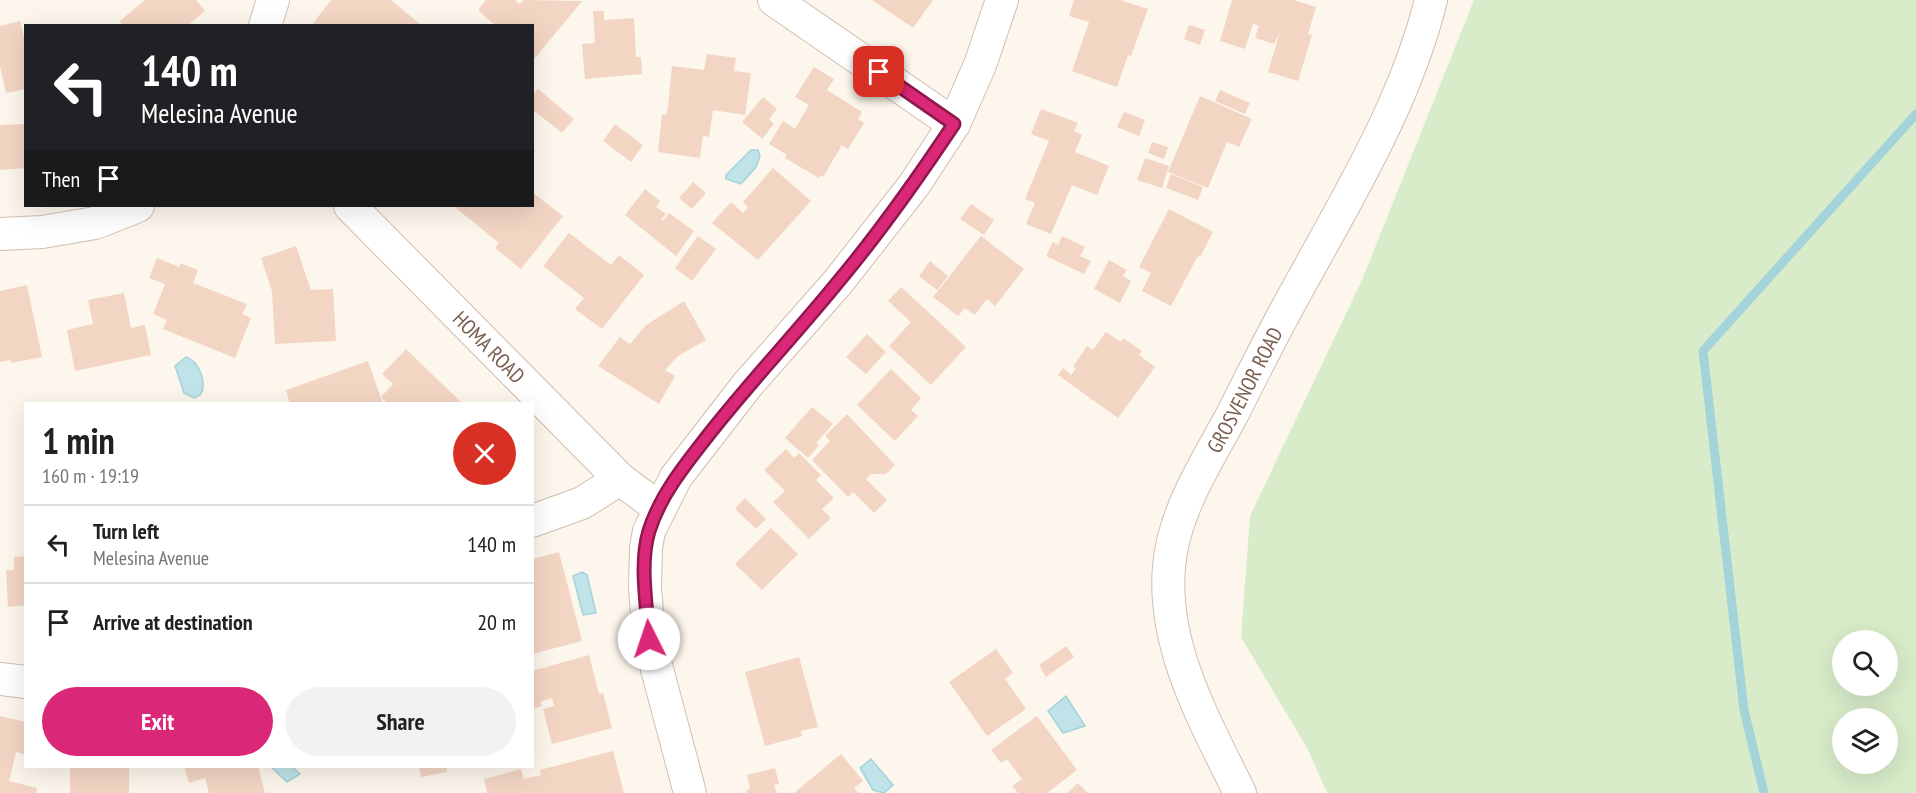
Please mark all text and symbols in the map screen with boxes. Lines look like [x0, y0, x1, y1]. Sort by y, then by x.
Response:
text: 140 m [141, 43, 238, 98]
pin [853, 46, 904, 97]
icon: left [42, 48, 120, 126]
icon: arrive [862, 55, 895, 88]
text: Melesina Avenue [141, 96, 298, 130]
icon: arrive [92, 162, 125, 195]
text: Then [42, 165, 80, 193]
street label: HOMA ROAD [447, 305, 531, 389]
street label: GROSVENOR ROAD [1200, 322, 1288, 457]
text: 1 min [42, 417, 115, 464]
button: close [453, 422, 516, 485]
text: 160 m · 19:19 [42, 463, 139, 489]
text: Turn left [93, 517, 159, 545]
icon: left [42, 528, 75, 561]
text: 140 m [467, 530, 516, 558]
text: Melesina Avenue [93, 545, 209, 571]
icon: arrive [42, 606, 75, 639]
position arrow [617, 607, 681, 671]
text: Arrive at destination [93, 608, 253, 636]
text: 20 m [477, 608, 516, 636]
map controls [1832, 630, 1898, 774]
button: search [1832, 630, 1898, 696]
button: Exit [42, 687, 273, 756]
button: Share [285, 687, 516, 756]
button: layers [1832, 708, 1898, 774]

